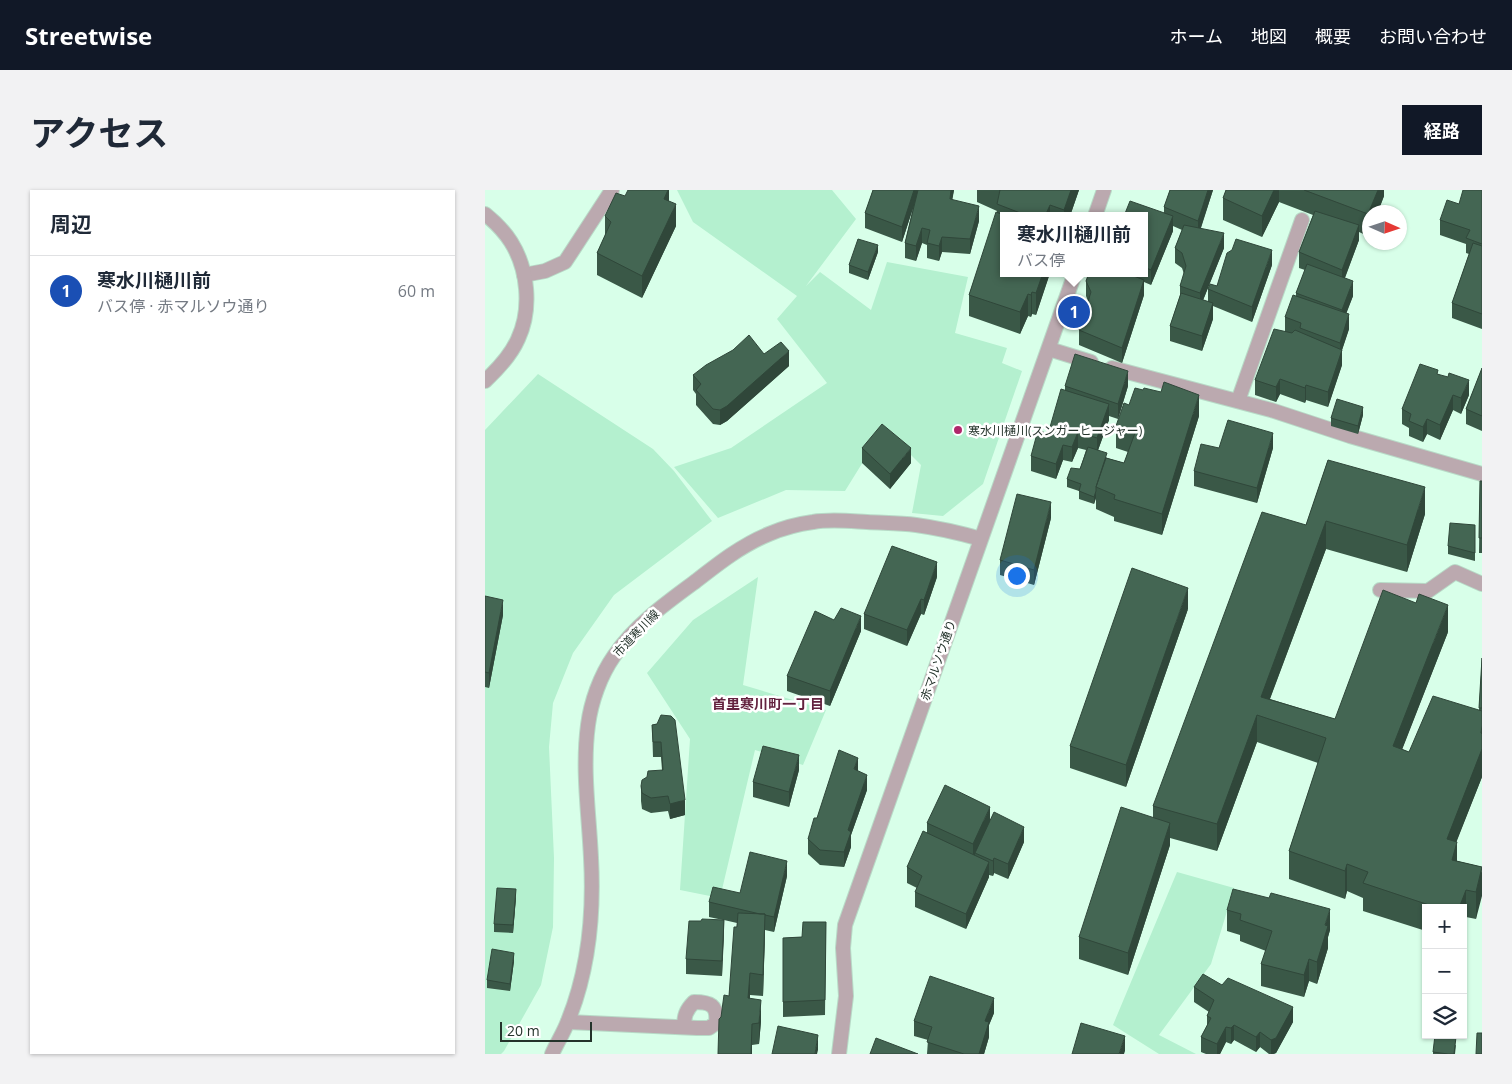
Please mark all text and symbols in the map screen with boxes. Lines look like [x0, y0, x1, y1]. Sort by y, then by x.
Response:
text: Streetwise [25, 19, 152, 52]
text: ホーム [1170, 24, 1223, 48]
text: 地図 [1251, 24, 1287, 48]
text: 概要 [1315, 24, 1351, 48]
text: お問い合わせ [1379, 24, 1487, 48]
button: 経路 [1402, 105, 1482, 155]
text: アクセス [30, 109, 168, 156]
north arrow [1362, 205, 1407, 250]
text: 周辺 [50, 210, 92, 238]
popup [1000, 212, 1148, 277]
text: 寒水川樋川前 [1017, 221, 1131, 247]
text: バス停 [1017, 249, 1065, 271]
text: 寒水川樋川前 [97, 267, 211, 293]
text: 1 [61, 280, 71, 302]
text: 60 m [398, 280, 435, 302]
pin: 1 [1058, 293, 1090, 331]
text: バス停 · 赤マルソウ通り [97, 295, 270, 317]
place label: 寒水川樋川(スンガーヒージャー) [968, 422, 1143, 439]
marker: 寒水川樋川(スンガーヒージャー) [952, 424, 964, 436]
your location [1004, 563, 1030, 589]
street label: 市道寒川線 [609, 606, 663, 660]
street label: 赤マルソウ通り [916, 618, 960, 702]
district label: 首里寒川町一丁目 [712, 694, 824, 713]
map controls [1422, 904, 1467, 1039]
button: + [1422, 904, 1467, 949]
button: − [1422, 949, 1467, 994]
button: layers [1422, 994, 1467, 1039]
scale bar [500, 1019, 593, 1042]
text: 20 m [507, 1021, 540, 1040]

